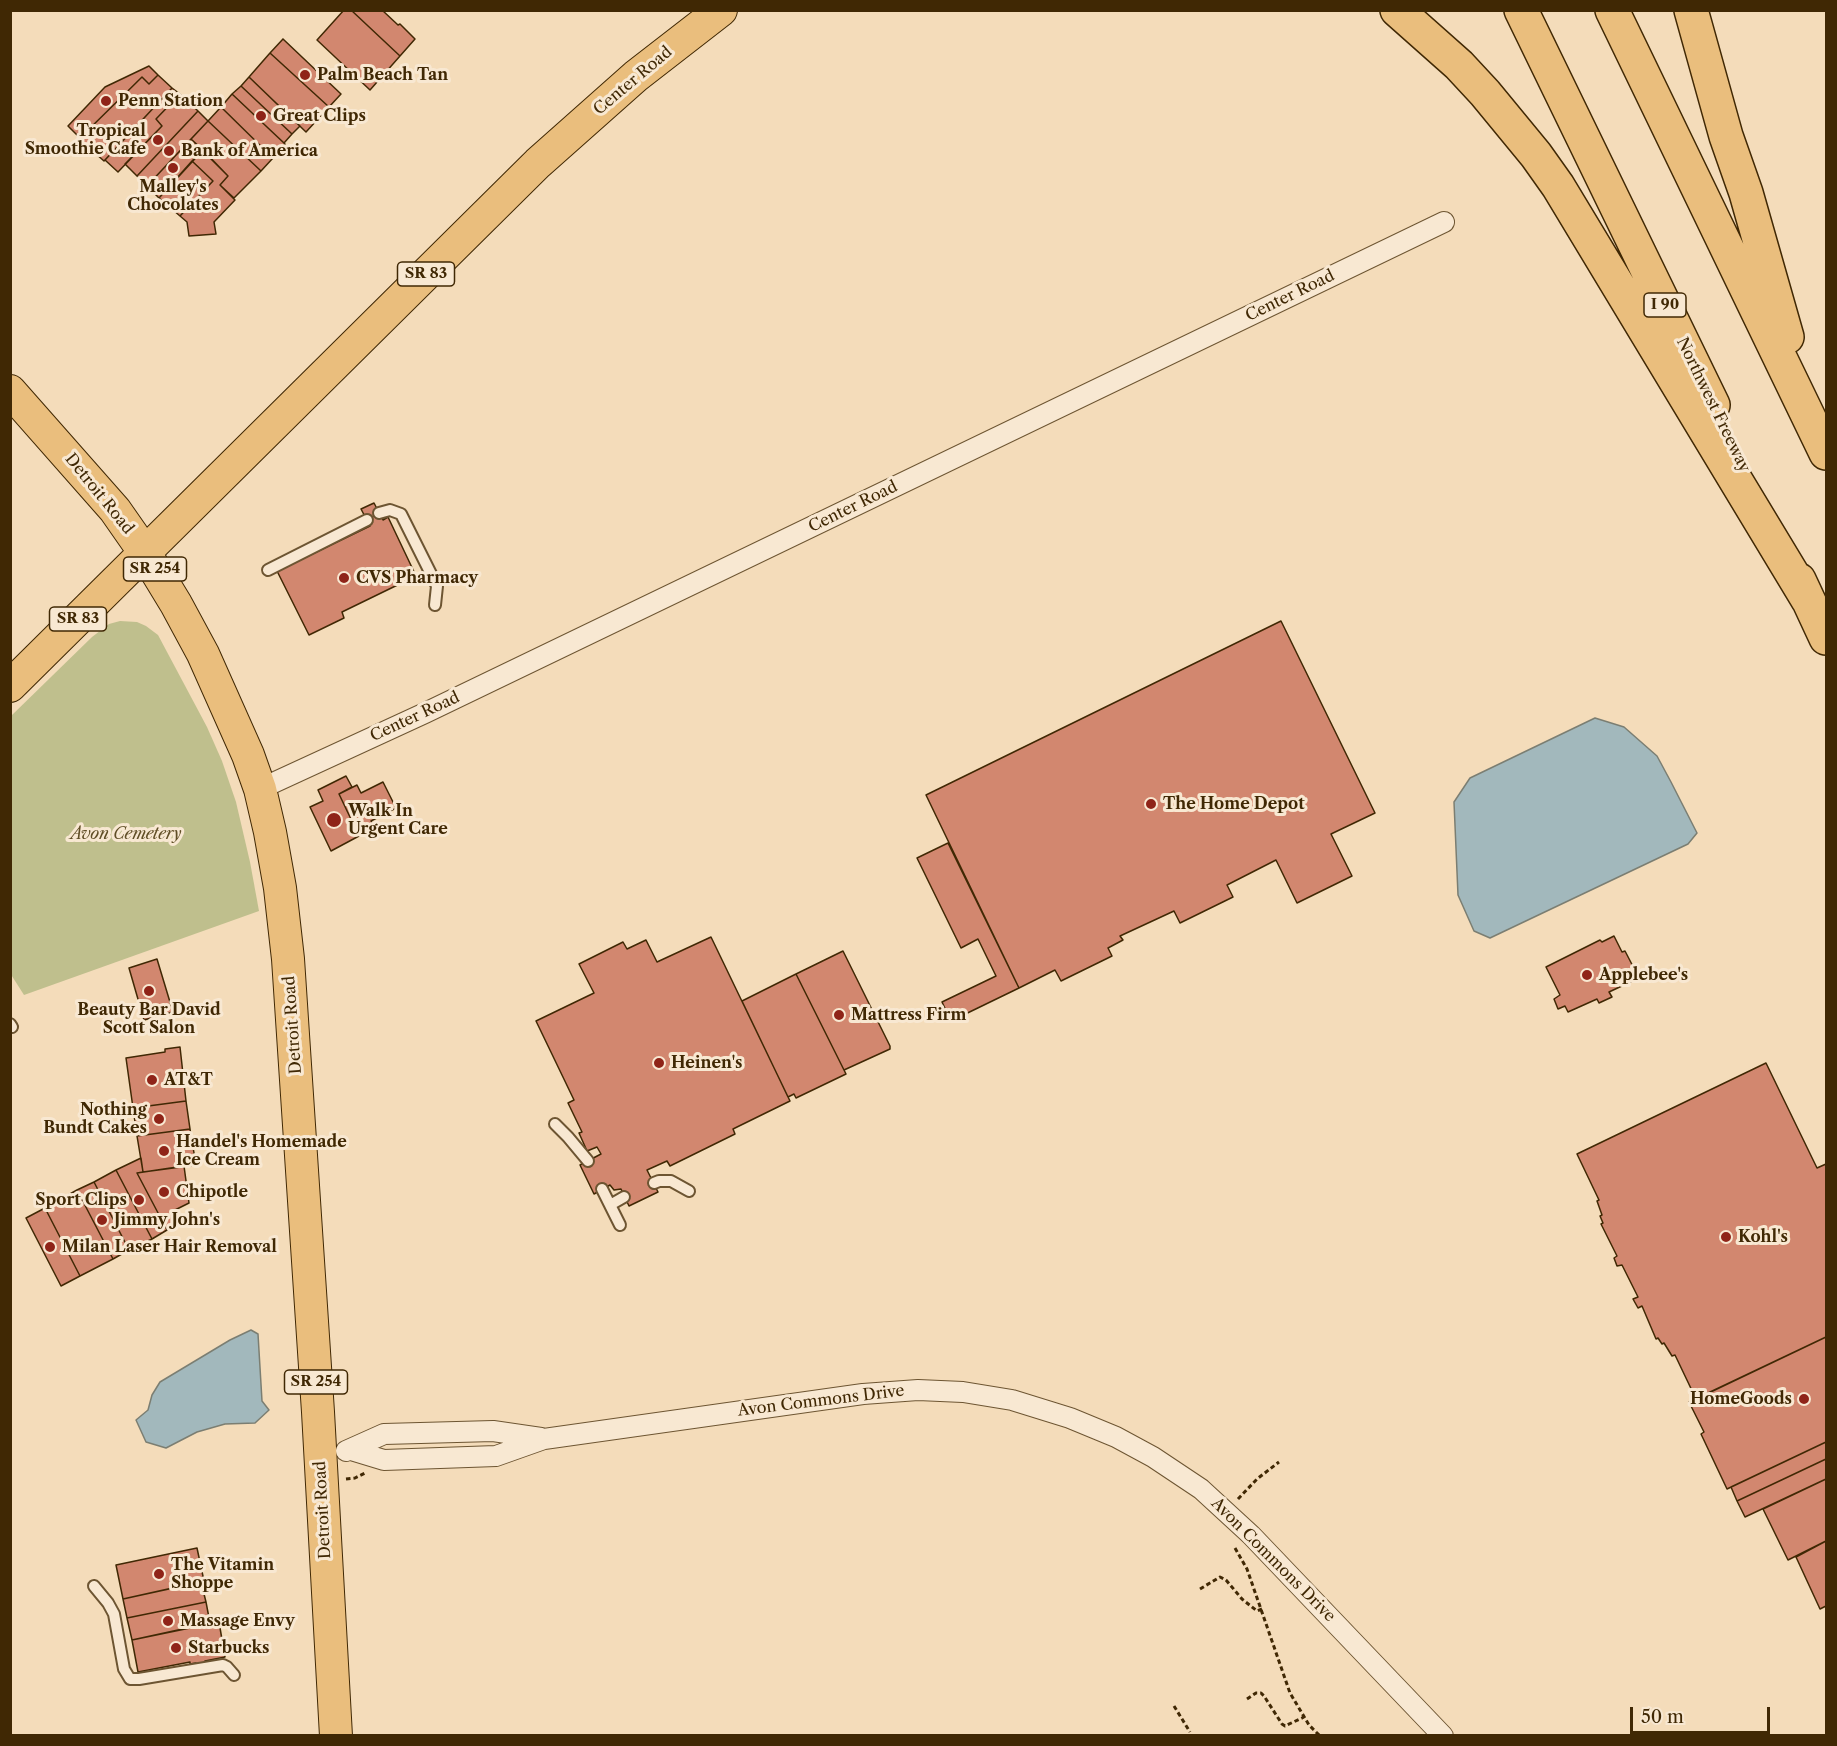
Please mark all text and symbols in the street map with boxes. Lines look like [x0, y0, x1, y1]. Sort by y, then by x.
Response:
street label: Center Road [590, 43, 676, 119]
place label: Palm Beach Tan [317, 65, 448, 85]
marker: Palm Beach Tan [298, 68, 312, 82]
place label: Penn Station [118, 91, 223, 111]
marker: Penn Station [99, 94, 113, 108]
place label: Great Clips [273, 106, 366, 126]
marker: Great Clips [254, 109, 268, 123]
place label: Tropical Smoothie Cafe [25, 121, 146, 159]
marker: Tropical Smoothie Cafe [151, 133, 165, 147]
place label: Bank of America [181, 141, 318, 161]
marker: Bank of America [162, 144, 176, 158]
marker: Malley's Chocolates [166, 161, 180, 175]
place label: Malley's Chocolates [127, 177, 219, 215]
road number: SR 83 [398, 262, 454, 286]
street label: Center Road [1242, 266, 1338, 326]
road number: I 90 [1644, 293, 1686, 317]
street label: Northwest Freeway [1672, 335, 1754, 475]
street label: Detroit Road [61, 450, 137, 538]
street label: Center Road [805, 477, 901, 537]
road number: SR 254 [124, 557, 186, 581]
place label: CVS Pharmacy [356, 568, 478, 588]
marker: CVS Pharmacy [337, 571, 351, 585]
road number: SR 83 [50, 607, 106, 631]
street label: Center Road [367, 688, 463, 746]
place label: The Home Depot [1163, 794, 1305, 814]
marker: The Home Depot [1144, 797, 1158, 811]
place label: Walk In Urgent Care [348, 801, 448, 839]
marker: Walk In Urgent Care [325, 811, 343, 829]
park label: Avon Cemetery [70, 824, 182, 844]
place label: Applebee's [1599, 965, 1688, 985]
marker: Applebee's [1580, 968, 1594, 982]
street label: Detroit Road [280, 975, 306, 1075]
marker: Beauty Bar David Scott Salon [142, 984, 156, 998]
place label: Beauty Bar David Scott Salon [77, 1000, 221, 1038]
place label: Mattress Firm [851, 1005, 966, 1025]
marker: Mattress Firm [832, 1008, 846, 1022]
place label: Heinen's [671, 1053, 743, 1073]
marker: Heinen's [652, 1056, 666, 1070]
place label: AT&T [164, 1070, 213, 1090]
marker: AT&T [145, 1073, 159, 1087]
place label: Nothing Bundt Cakes [43, 1100, 147, 1138]
marker: Nothing Bundt Cakes [152, 1112, 166, 1126]
place label: Handel's Homemade Ice Cream [176, 1132, 347, 1170]
marker: Handel's Homemade Ice Cream [157, 1144, 171, 1158]
place label: Chipotle [176, 1182, 248, 1202]
marker: Chipotle [157, 1185, 171, 1199]
place label: Sport Clips [35, 1190, 127, 1210]
marker: Sport Clips [132, 1193, 146, 1207]
place label: Jimmy John's [114, 1210, 220, 1230]
marker: Jimmy John's [95, 1213, 109, 1227]
place label: Kohl's [1738, 1227, 1788, 1247]
marker: Kohl's [1719, 1230, 1733, 1244]
place label: Milan Laser Hair Removal [62, 1237, 277, 1257]
marker: Milan Laser Hair Removal [43, 1240, 57, 1254]
road number: SR 254 [284, 1370, 348, 1394]
street label: Avon Commons Drive [737, 1381, 905, 1421]
place label: HomeGoods [1690, 1389, 1792, 1409]
marker: HomeGoods [1797, 1392, 1811, 1406]
street label: Detroit Road [311, 1460, 335, 1560]
street label: Avon Commons Drive [1207, 1494, 1339, 1626]
place label: The Vitamin Shoppe [171, 1555, 274, 1593]
marker: The Vitamin Shoppe [152, 1567, 166, 1581]
place label: Massage Envy [180, 1611, 295, 1631]
marker: Massage Envy [161, 1614, 175, 1628]
place label: Starbucks [188, 1638, 270, 1658]
marker: Starbucks [169, 1641, 183, 1655]
scale bar [1633, 1695, 1772, 1733]
text: 50 m [1641, 1706, 1684, 1728]

